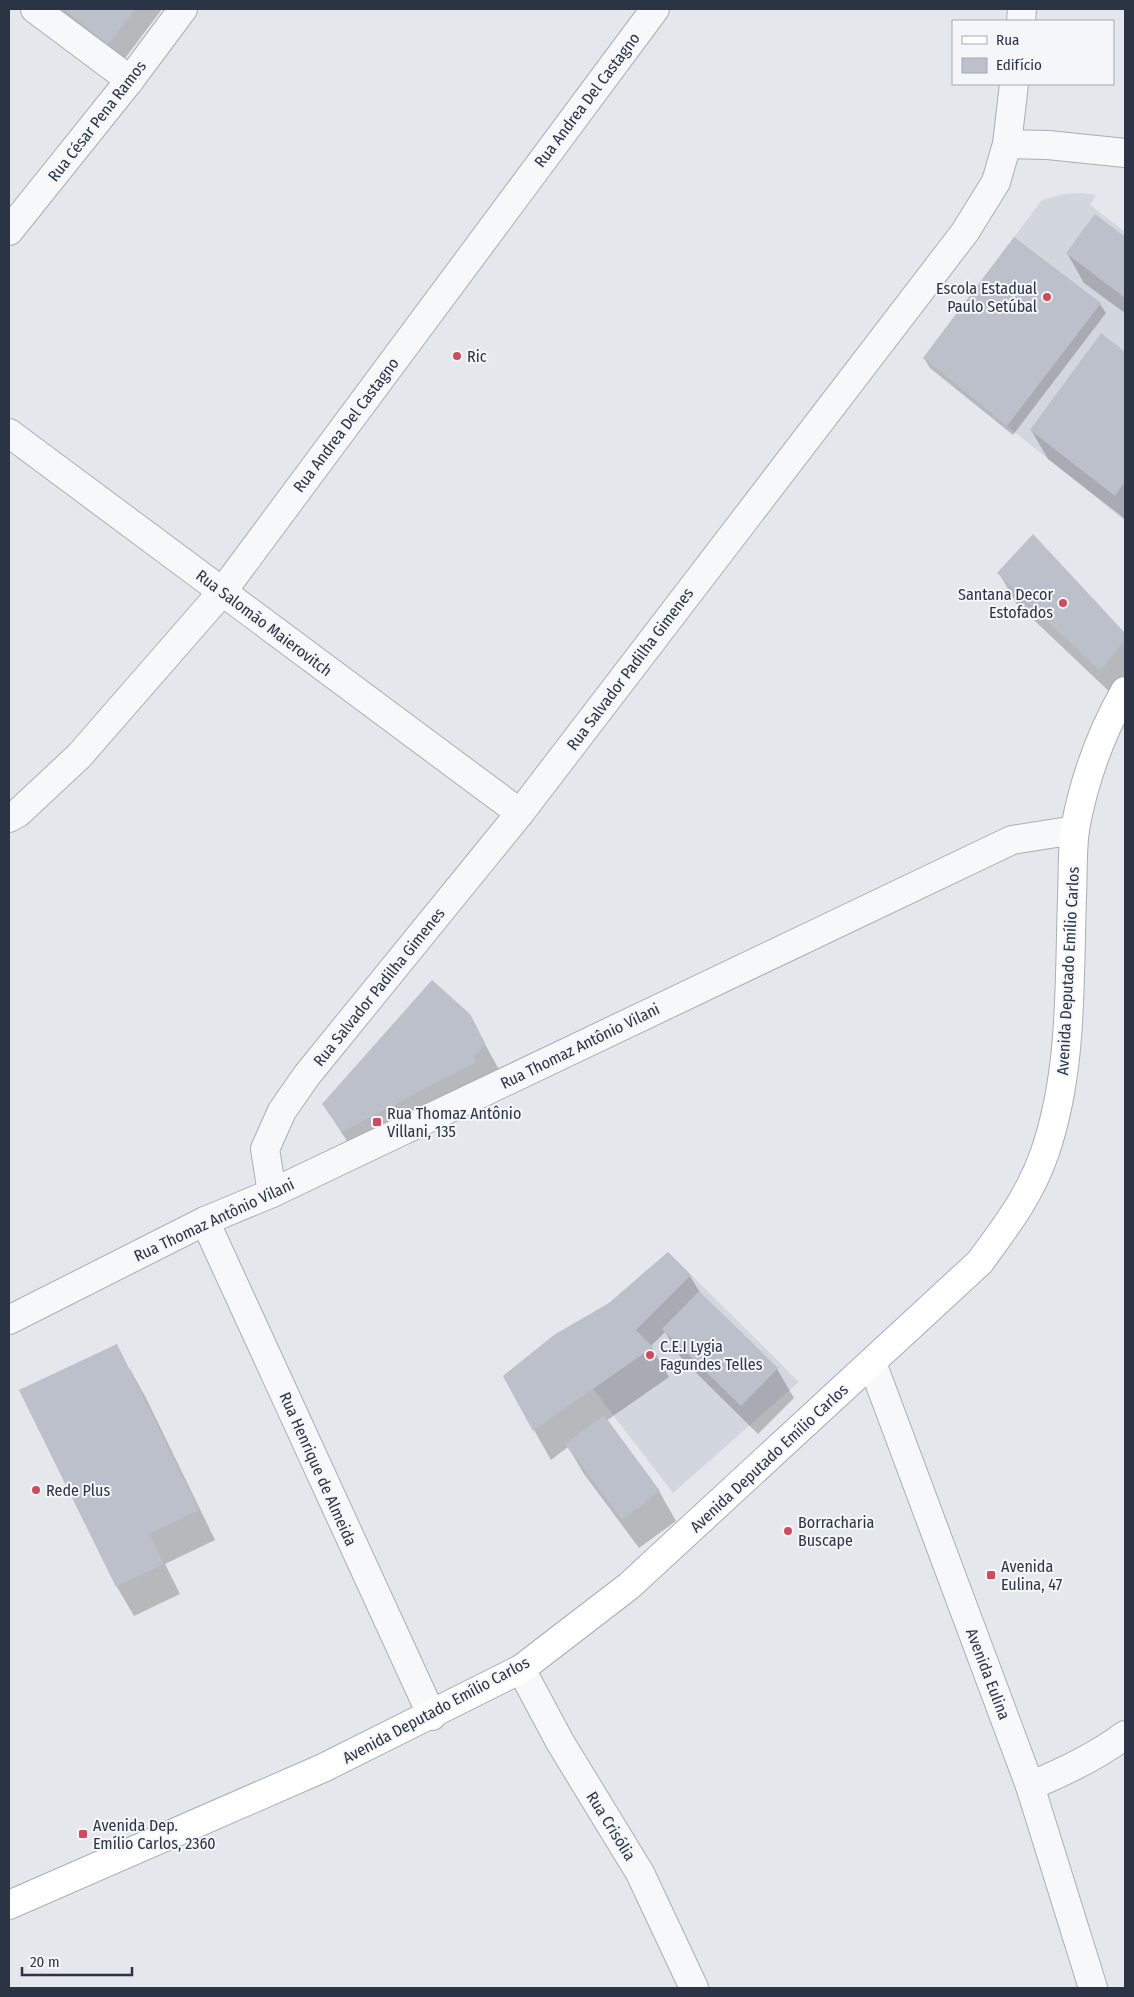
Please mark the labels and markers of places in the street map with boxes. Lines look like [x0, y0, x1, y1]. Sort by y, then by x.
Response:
place label: Escola Estadual Paulo Setúbal [936, 279, 1037, 316]
marker: Escola Estadual Paulo Setúbal [1041, 291, 1053, 303]
place label: Ric [467, 347, 487, 366]
marker: Ric [451, 350, 463, 362]
place label: Santana Decor Estofados [958, 585, 1053, 622]
marker: Santana Decor Estofados [1057, 597, 1069, 609]
place label: Rua Thomaz Antônio Villani, 135 [387, 1104, 521, 1141]
marker: Rua Thomaz Antônio Villani, 135 [371, 1116, 383, 1128]
place label: C.E.I Lygia Fagundes Telles [660, 1337, 763, 1374]
marker: C.E.I Lygia Fagundes Telles [644, 1349, 656, 1361]
place label: Rede Plus [46, 1481, 110, 1500]
marker: Rede Plus [30, 1484, 42, 1496]
place label: Borracharia Buscape [798, 1513, 874, 1550]
marker: Borracharia Buscape [782, 1525, 794, 1537]
place label: Avenida Eulina, 47 [1001, 1557, 1063, 1594]
marker: Avenida Eulina, 47 [985, 1569, 997, 1581]
place label: Avenida Dep. Emílio Carlos, 2360 [93, 1816, 216, 1853]
marker: Avenida Dep. Emílio Carlos, 2360 [77, 1828, 89, 1840]

